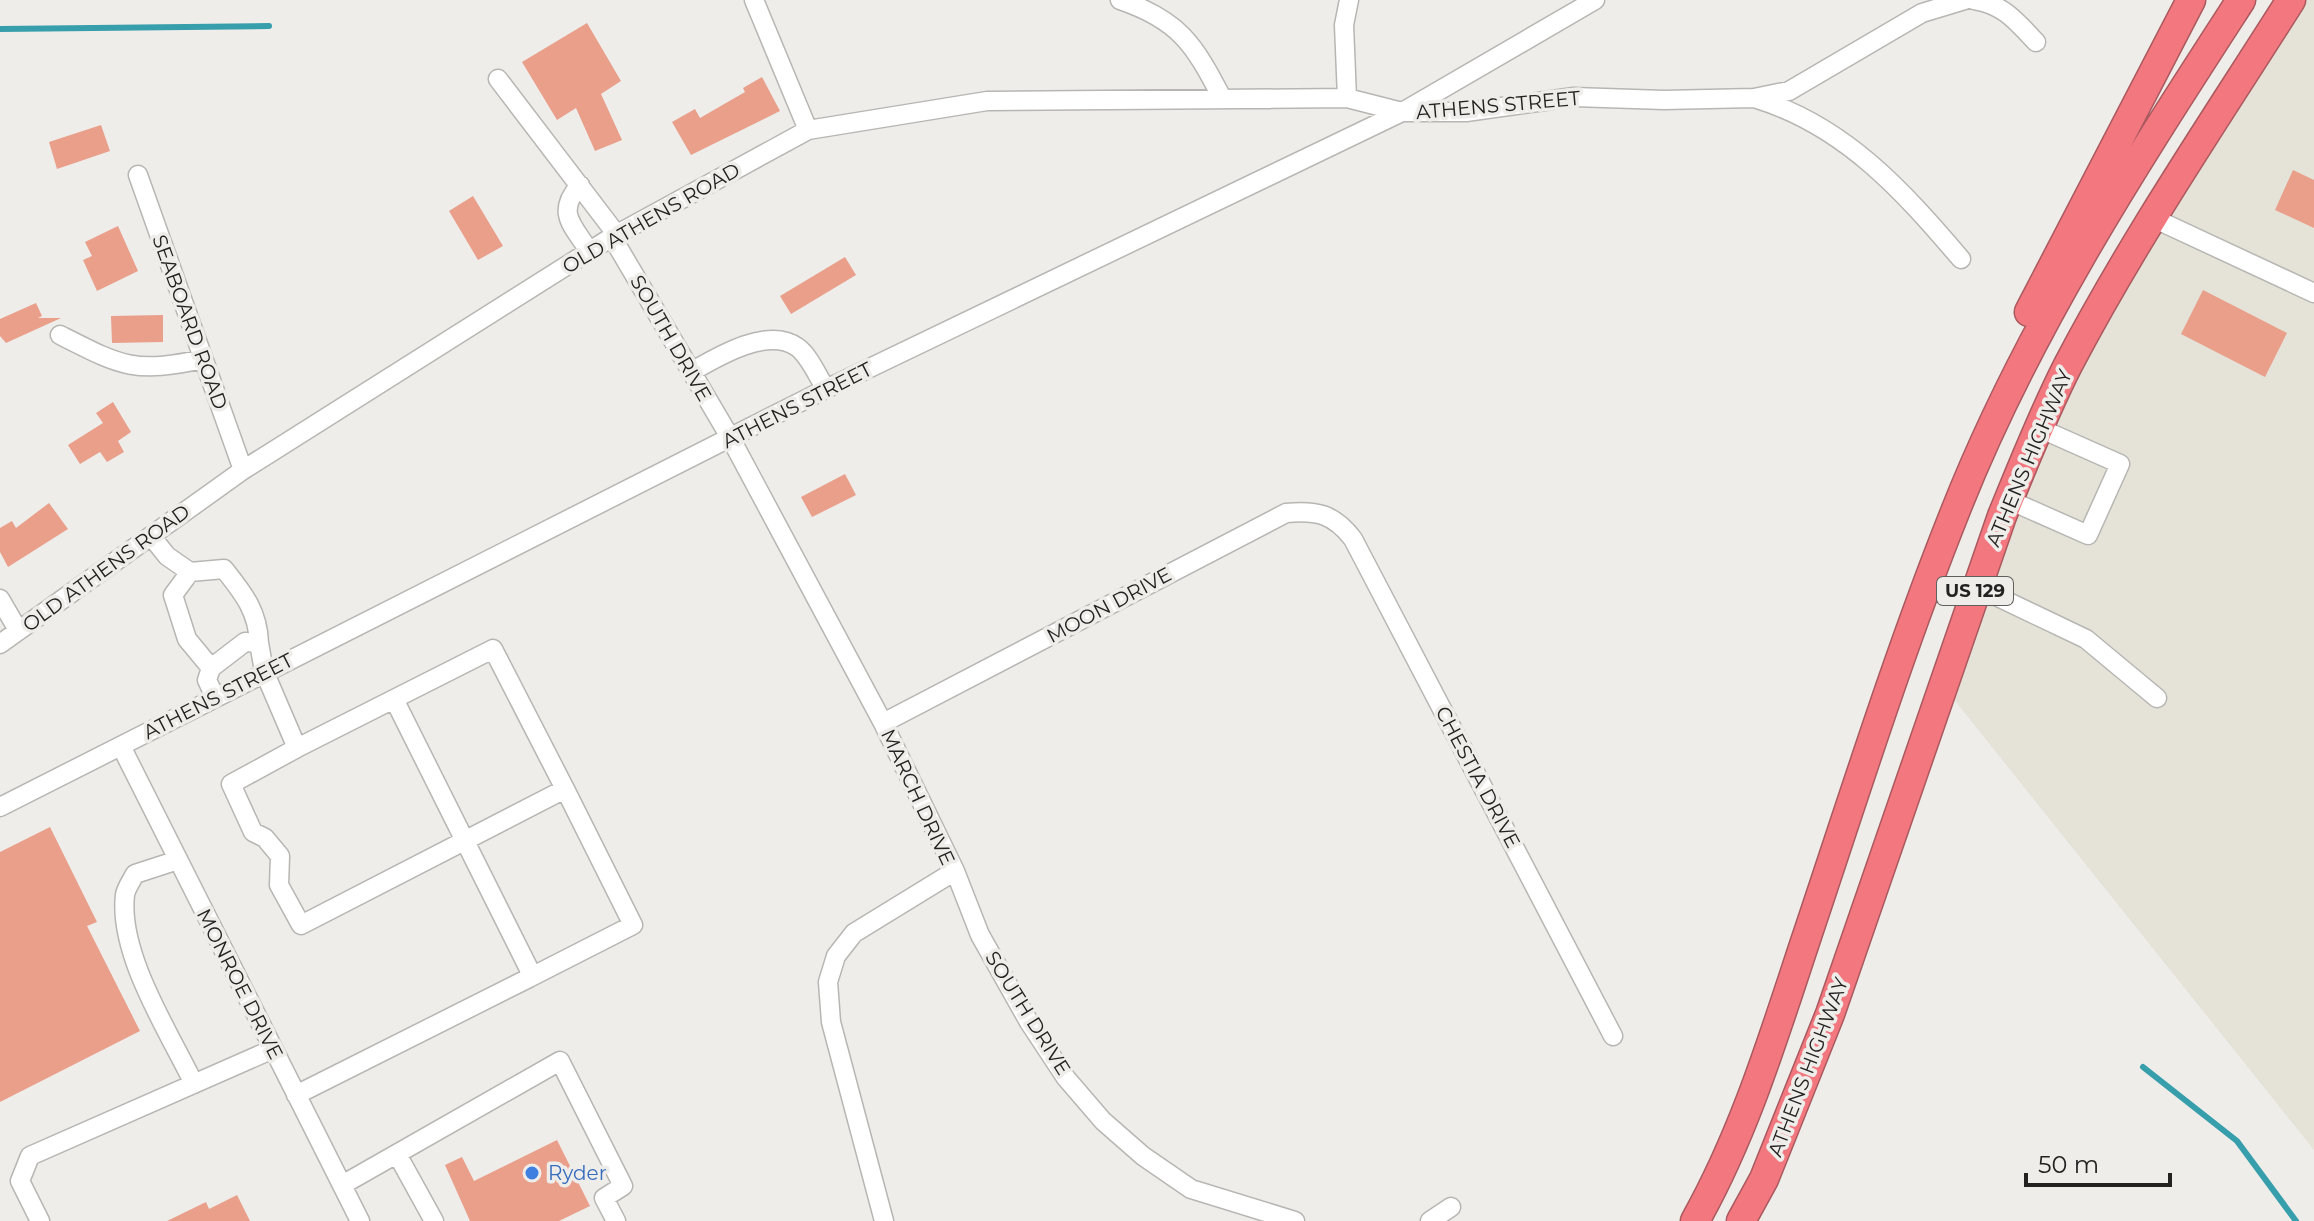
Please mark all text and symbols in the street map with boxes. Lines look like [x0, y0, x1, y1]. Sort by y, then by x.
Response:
street label: ATHENS STREET [1415, 86, 1582, 124]
street label: OLD ATHENS ROAD [558, 157, 744, 279]
street label: SEABOARD ROAD [147, 231, 233, 413]
street label: SOUTH DRIVE [625, 271, 717, 405]
street label: ATHENS STREET [718, 357, 876, 453]
street label: ATHENS HIGHWAY [1981, 366, 2077, 550]
street label: OLD ATHENS ROAD [18, 499, 194, 637]
street label: MOON DRIVE [1042, 562, 1176, 648]
road number: US 129 [1937, 577, 2013, 605]
street label: ATHENS STREET [139, 648, 297, 744]
street label: CHESTIA DRIVE [1431, 702, 1525, 852]
street label: MARCH DRIVE [876, 725, 960, 869]
street label: MONROE DRIVE [192, 905, 288, 1063]
street label: SOUTH DRIVE [980, 947, 1076, 1079]
street label: ATHENS HIGHWAY [1763, 974, 1853, 1160]
scale bar [2026, 1137, 2170, 1187]
text: 50 m [2038, 1150, 2099, 1179]
place label: Ryder [548, 1161, 607, 1185]
marker: Ryder [523, 1164, 541, 1182]

